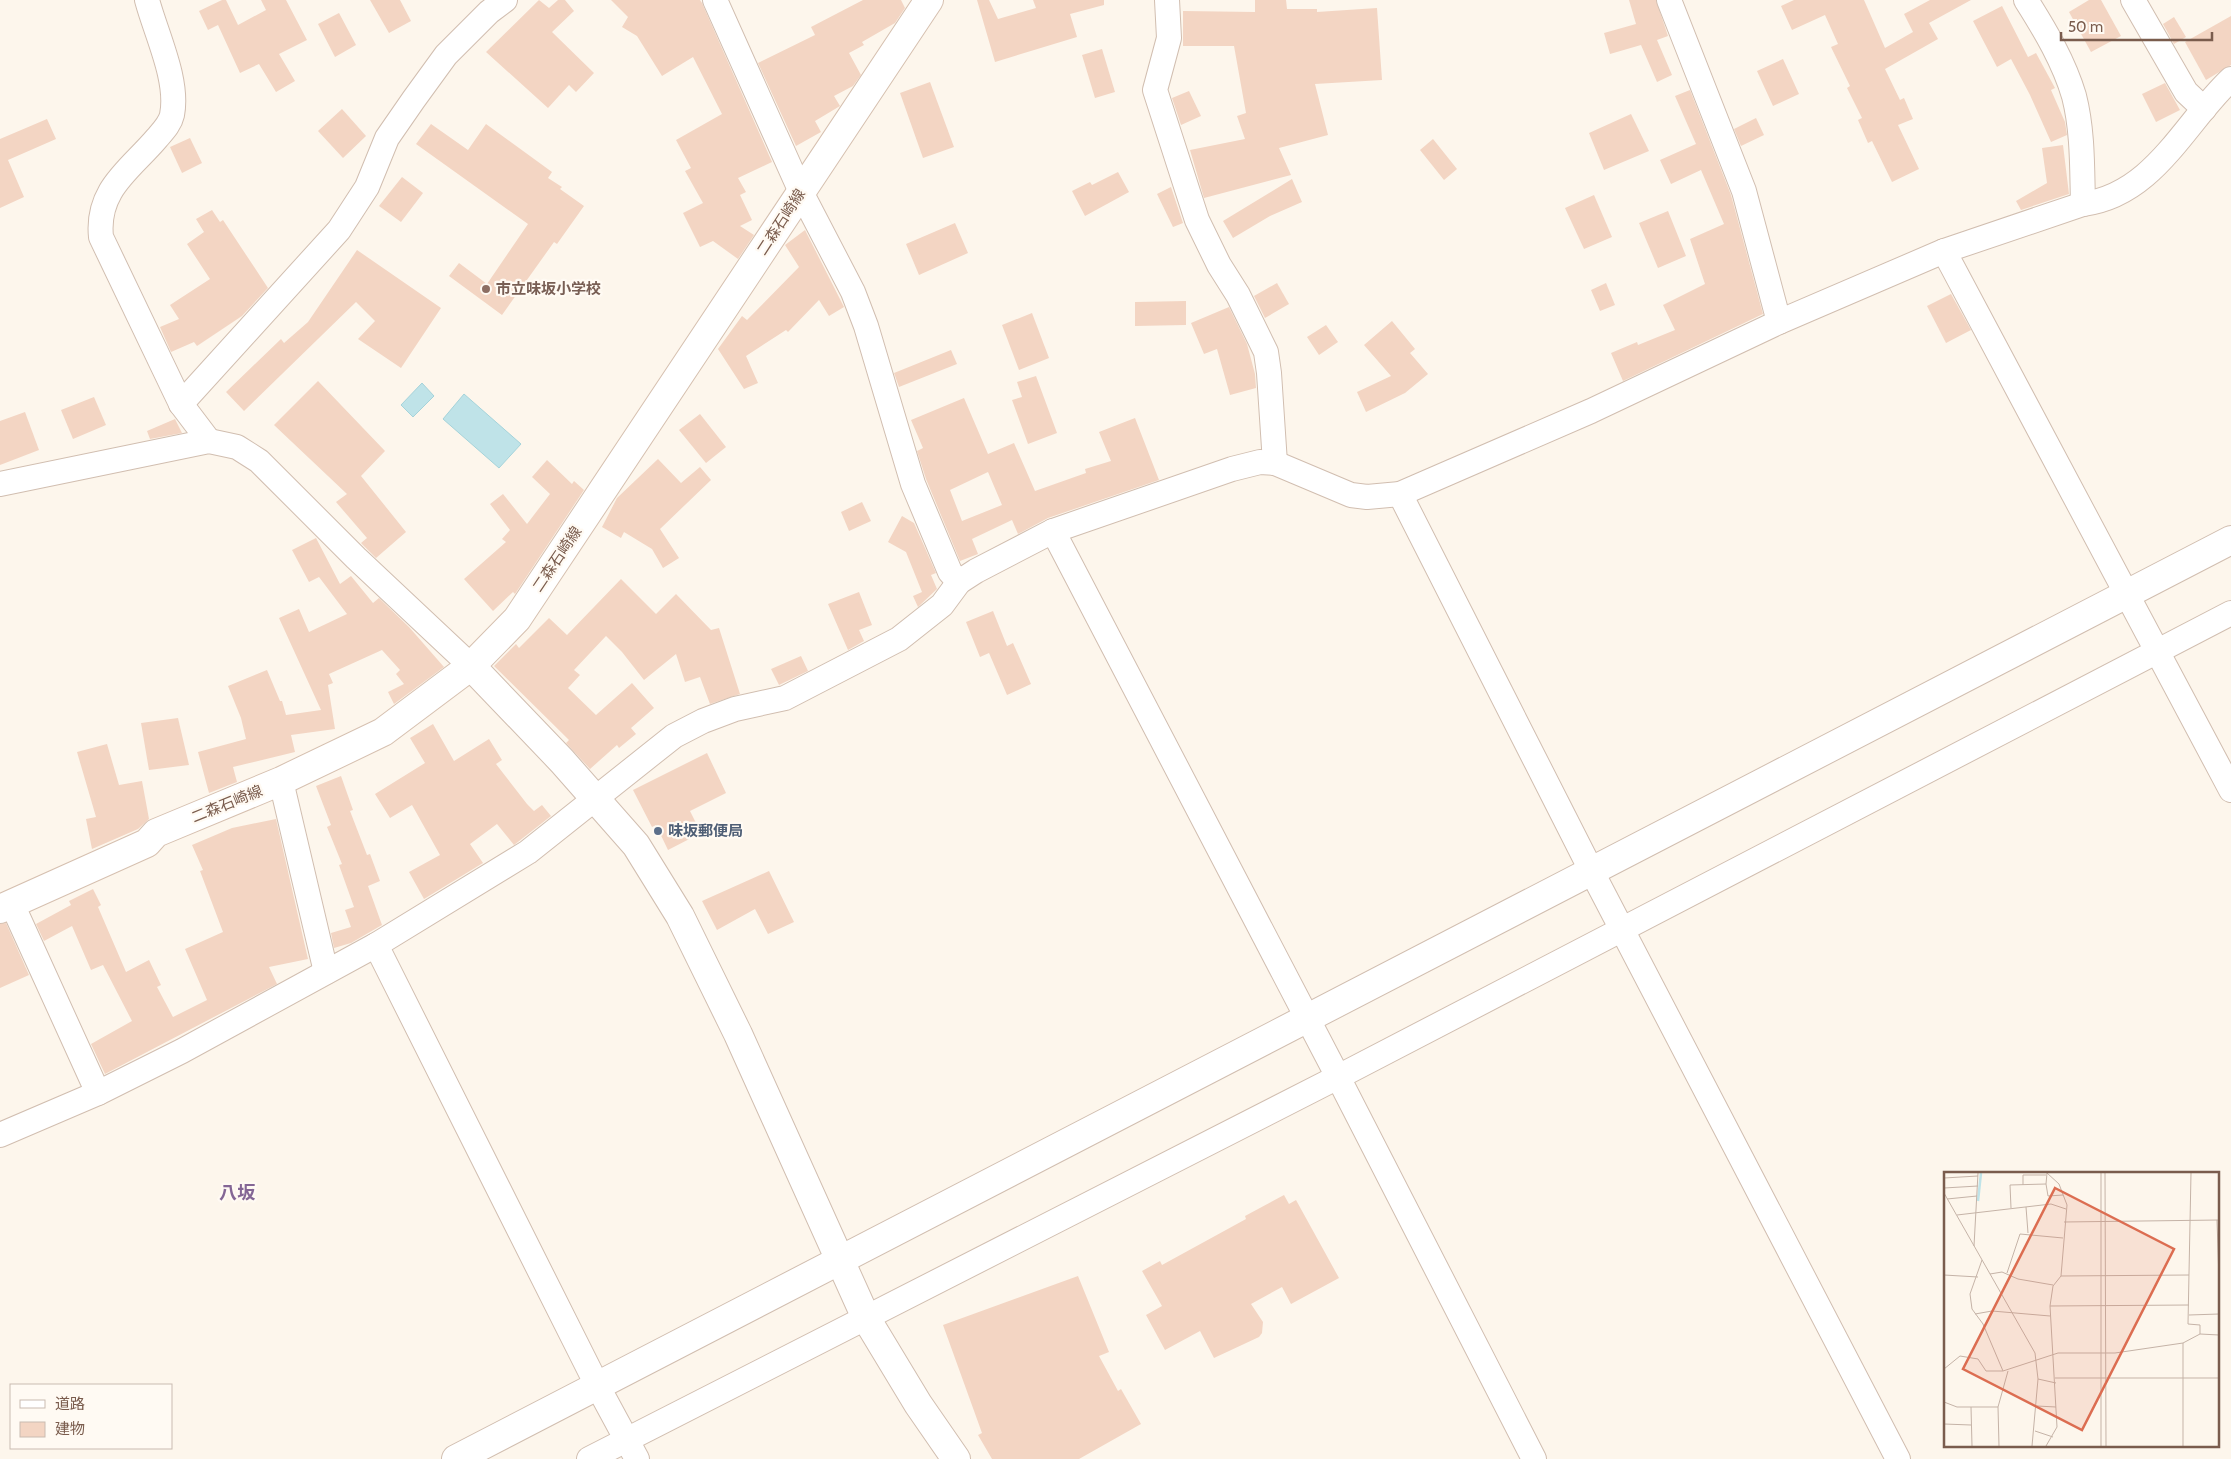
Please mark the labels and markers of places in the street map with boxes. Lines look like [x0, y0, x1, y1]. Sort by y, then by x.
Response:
place label: 市立味坂小学校 [496, 280, 601, 298]
marker: 市立味坂小学校 [480, 283, 492, 295]
place label: 味坂郵便局 [668, 822, 743, 840]
marker: 味坂郵便局 [652, 825, 664, 837]

